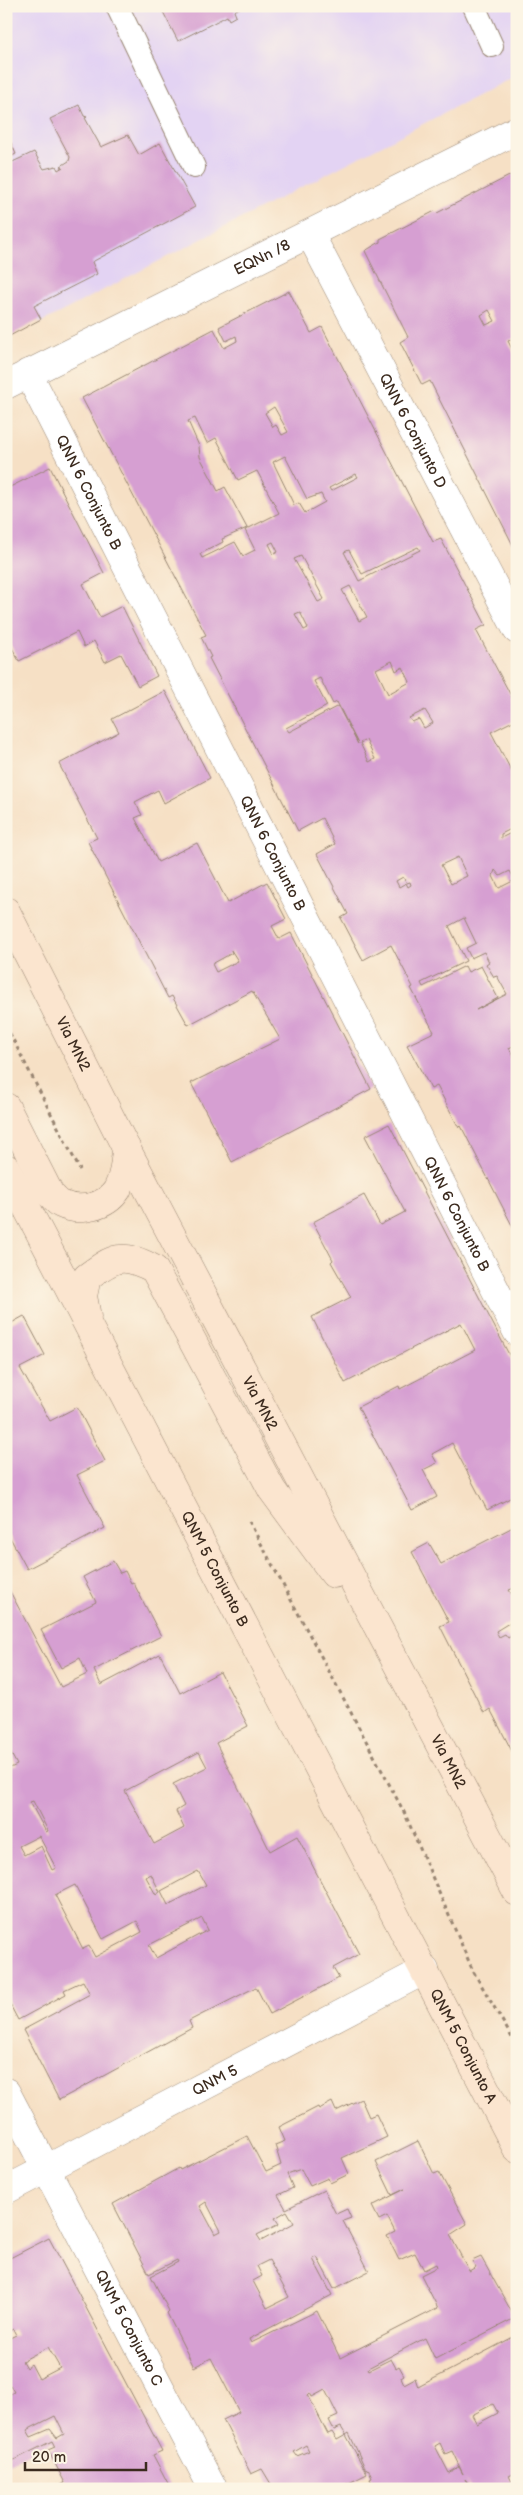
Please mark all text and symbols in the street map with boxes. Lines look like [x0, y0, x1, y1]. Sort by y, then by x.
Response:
street label: EQNn /8 [230, 235, 294, 279]
street label: QNN 6 Conjunto D [375, 370, 451, 492]
street label: QNN 6 Conjunto B [52, 432, 126, 553]
street label: QNN 6 Conjunto B [236, 792, 310, 914]
street label: Via MN2 [52, 1014, 95, 1074]
street label: QNN 6 Conjunto B [420, 1153, 494, 1275]
street label: Via MN2 [238, 1373, 282, 1434]
street label: QNM 5 Conjunto B [177, 1508, 253, 1630]
street label: Via MN2 [427, 1731, 471, 1792]
street label: QNM 5 Conjunto A [426, 1985, 501, 2107]
street label: QNM 5 [189, 2061, 241, 2100]
street label: QNM 5 Conjunto C [91, 2267, 167, 2389]
scale bar [25, 2440, 146, 2472]
text: 20 m [32, 2448, 66, 2467]

